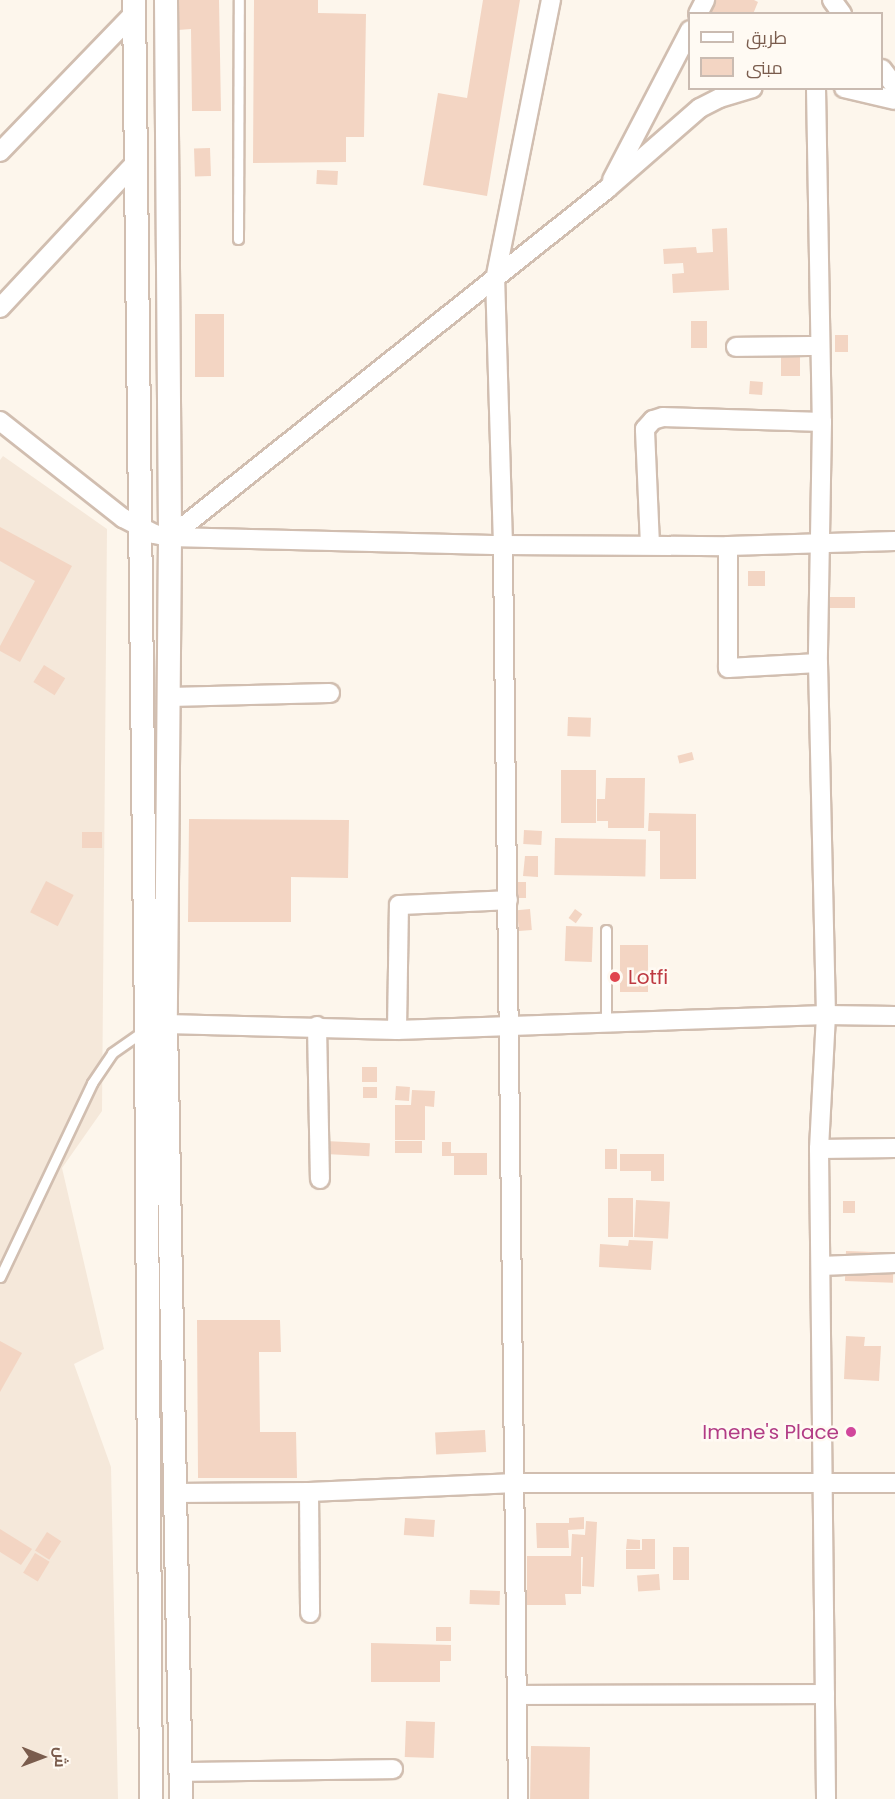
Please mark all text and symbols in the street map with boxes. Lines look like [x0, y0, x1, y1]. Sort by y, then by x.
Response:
legend [688, 12, 883, 90]
text: طريق [746, 25, 787, 50]
text: مبنى [746, 55, 783, 80]
place label: Lotfi [628, 965, 668, 989]
marker: Lotfi [606, 968, 624, 986]
place label: Imene's Place [702, 1420, 839, 1444]
marker: Imene's Place [844, 1425, 858, 1439]
north arrow [12, 1727, 72, 1787]
text: ش [49, 1747, 72, 1768]

